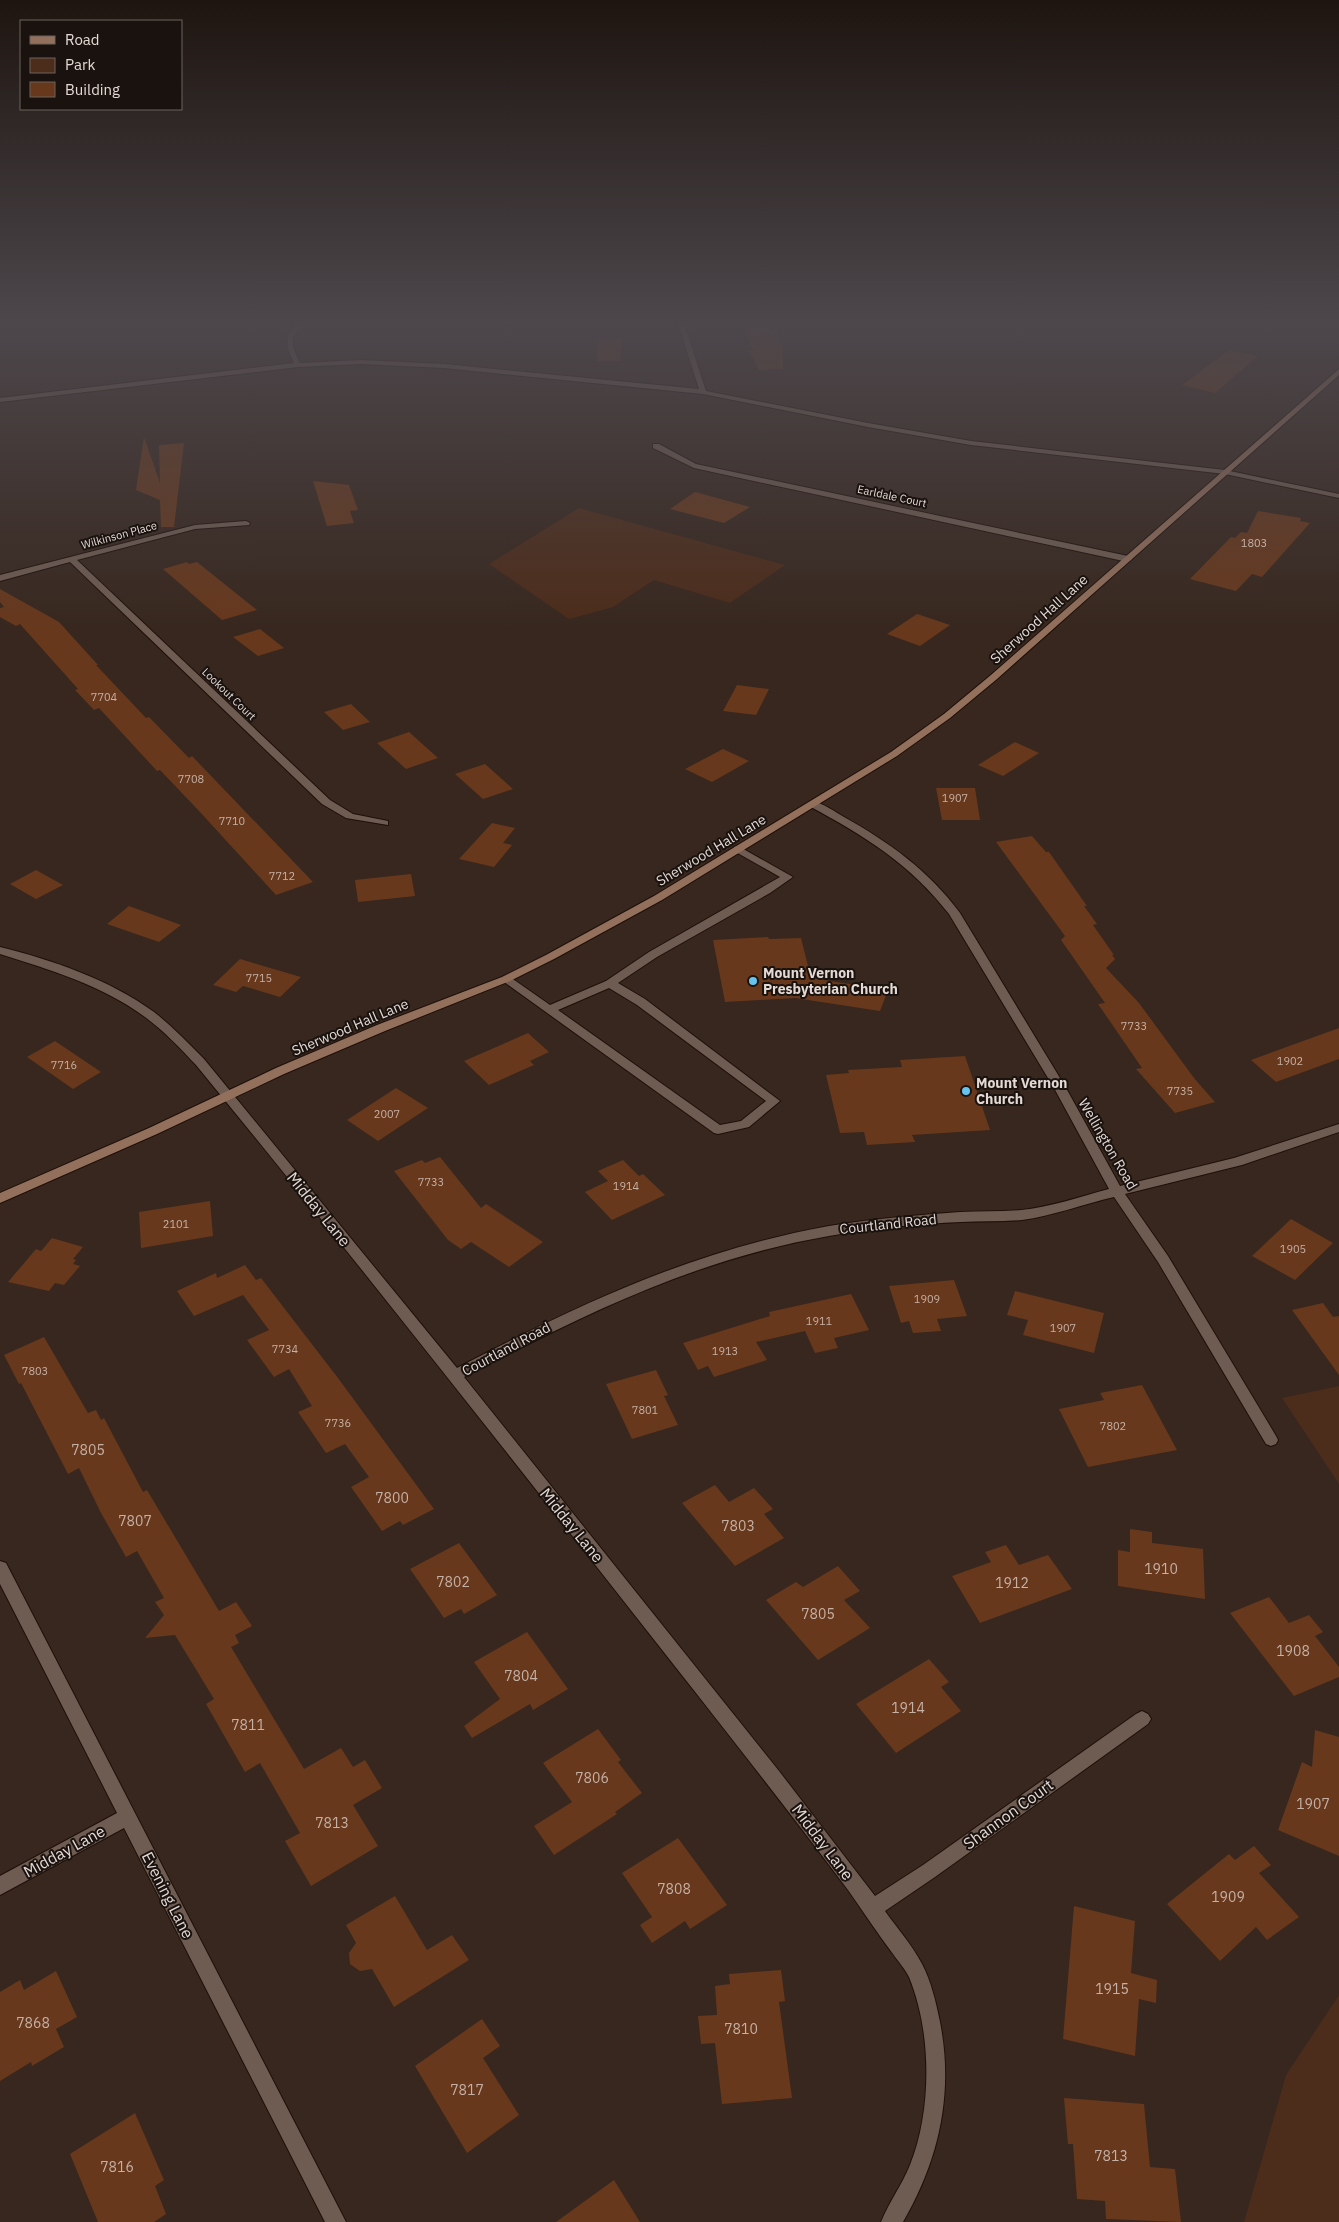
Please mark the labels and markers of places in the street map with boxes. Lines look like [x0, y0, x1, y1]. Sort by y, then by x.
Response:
place label: Mount Vernon Presbyterian Church [763, 964, 898, 998]
marker: Mount Vernon Presbyterian Church [747, 975, 759, 987]
place label: Mount Vernon Church [976, 1074, 1067, 1108]
marker: Mount Vernon Church [960, 1085, 972, 1097]

